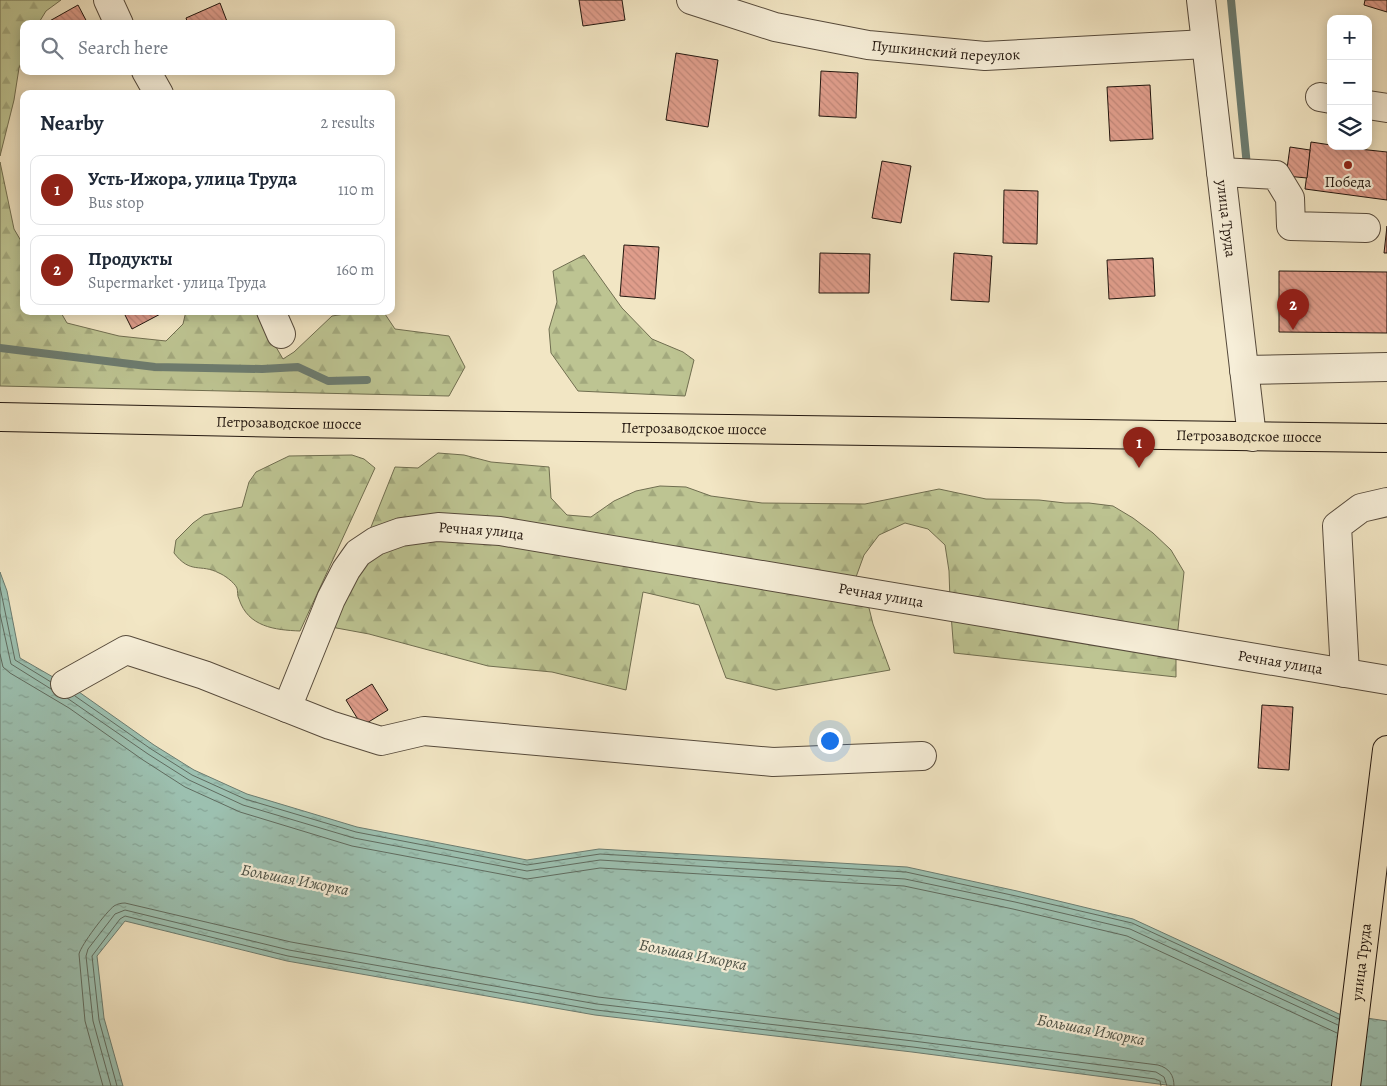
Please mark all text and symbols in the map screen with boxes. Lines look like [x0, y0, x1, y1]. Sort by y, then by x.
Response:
map controls [1327, 15, 1372, 150]
button: + [1327, 15, 1372, 60]
search box [20, 20, 395, 75]
icon: search [38, 34, 66, 62]
text: Search here [78, 35, 168, 61]
street label: Пушкинский переулок [870, 35, 1021, 66]
button: − [1327, 60, 1372, 105]
button: layers [1327, 105, 1372, 150]
text: Nearby [40, 109, 103, 137]
text: 2 results [320, 112, 375, 134]
marker: Победа [1342, 159, 1354, 171]
text: Усть-Ижора, улица Труда [88, 166, 297, 192]
place label: Победа [1325, 172, 1372, 192]
street label: улица Труда [1212, 178, 1241, 258]
text: 1 [54, 179, 60, 201]
text: 110 m [338, 179, 374, 201]
text: Bus stop [88, 192, 144, 214]
text: Продукты [88, 246, 173, 272]
text: 2 [53, 259, 61, 281]
text: 160 m [336, 259, 374, 281]
text: Supermarket · улица Труда [88, 272, 266, 294]
pin: 2 [1277, 289, 1309, 330]
street label: Петрозаводское шоссе [216, 411, 362, 434]
street label: Петрозаводское шоссе [621, 418, 767, 440]
street label: Петрозаводское шоссе [1176, 425, 1322, 447]
pin: 1 [1123, 427, 1155, 468]
street label: Речная улица [438, 517, 526, 545]
street label: Речная улица [837, 578, 925, 612]
street label: Речная улица [1236, 645, 1324, 679]
your location [817, 728, 843, 754]
water label: Большая Ижорка [239, 859, 351, 901]
street label: улица Труда [1346, 922, 1376, 1003]
water label: Большая Ижорка [637, 934, 749, 976]
water label: Большая Ижорка [1035, 1009, 1147, 1051]

